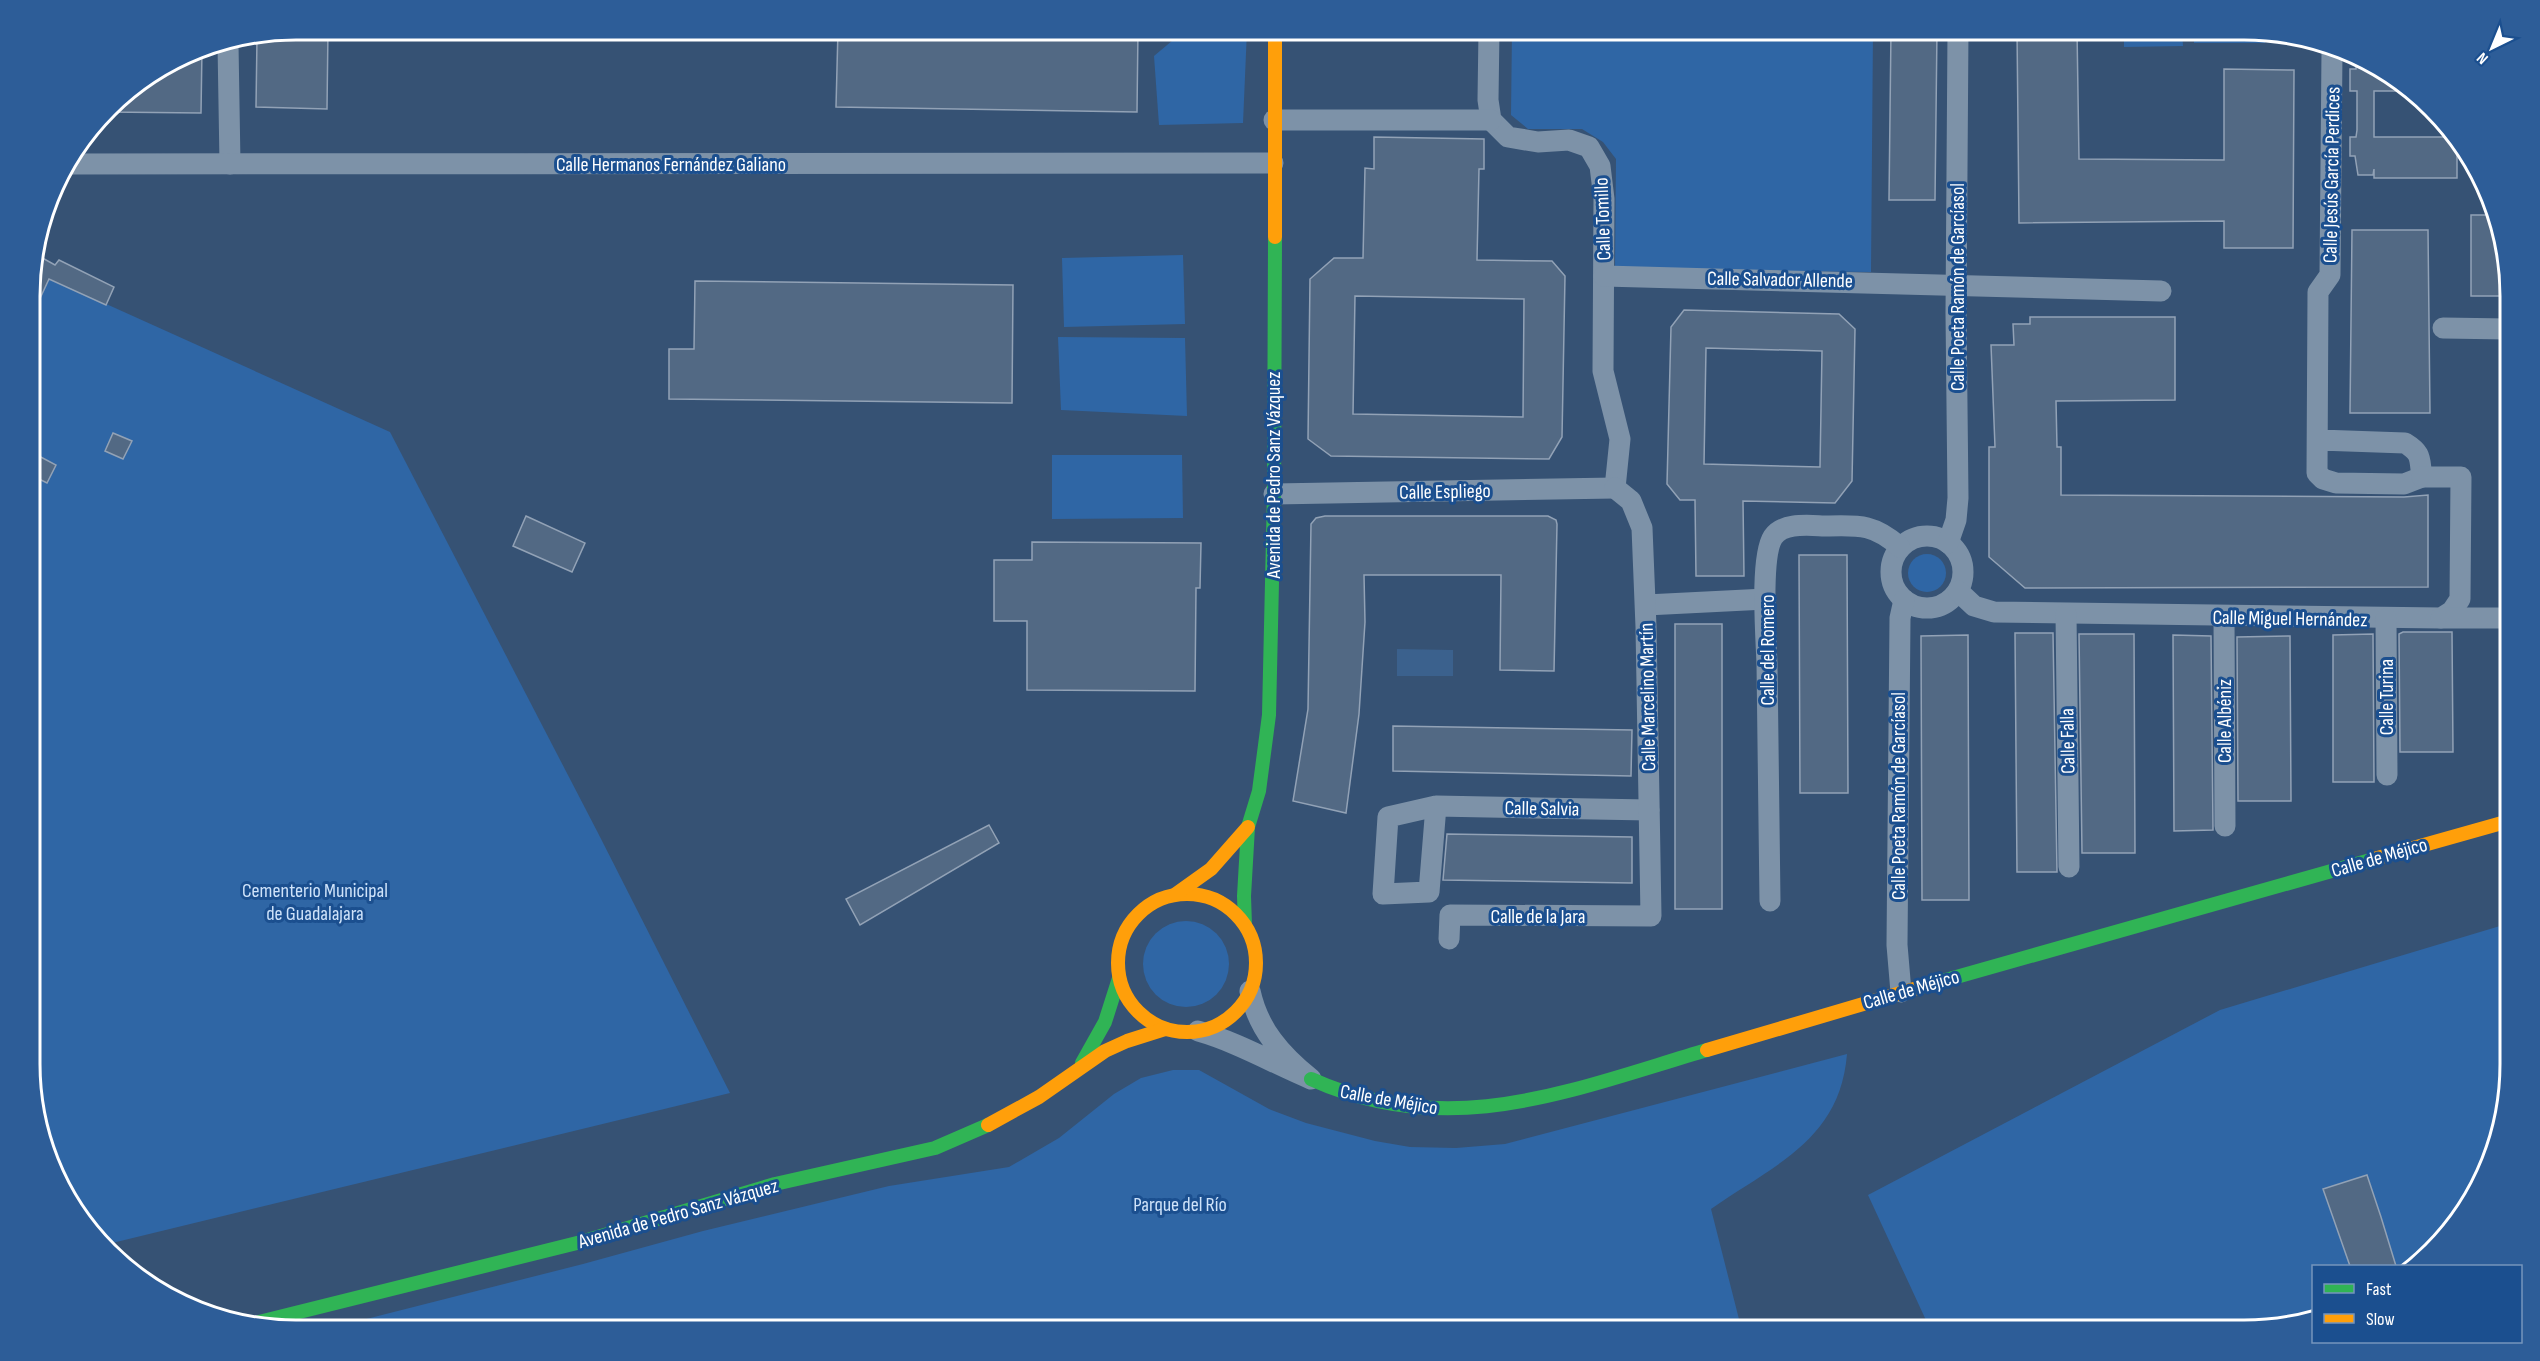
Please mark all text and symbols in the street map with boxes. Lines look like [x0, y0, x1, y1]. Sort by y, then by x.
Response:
north arrow [2462, 18, 2522, 78]
text: N [2473, 48, 2492, 68]
street label: Calle Jesús García Perdices [2318, 87, 2346, 263]
street label: Calle Hermanos Fernández Galiano [556, 153, 786, 177]
street label: Calle Tomillo [1590, 177, 1616, 261]
street label: Calle Poeta Ramón de Garcíasol [1946, 183, 1970, 391]
street label: Calle Salvador Allende [1707, 267, 1853, 293]
street label: Avenida de Pedro Sanz Vázquez [1262, 372, 1286, 579]
street label: Calle Espliego [1399, 479, 1491, 505]
street label: Calle del Romero [1756, 595, 1780, 705]
street label: Calle Miguel Hernández [2212, 606, 2368, 632]
street label: Calle Marcelino Martín [1635, 623, 1661, 771]
street label: Calle Turina [2375, 659, 2399, 735]
street label: Calle Albéniz [2213, 679, 2237, 763]
street label: Calle Poeta Ramón de Garcíasol [1887, 692, 1911, 900]
street label: Calle Falla [2055, 708, 2081, 774]
street label: Calle Salvia [1504, 796, 1580, 822]
street label: Calle de Méjico [2329, 833, 2430, 883]
park label: Cementerio Municipal de Guadalajara [242, 879, 388, 926]
street label: Calle de la Jara [1491, 905, 1585, 929]
street label: Calle de Méjico [1861, 965, 1962, 1015]
street label: Calle de Méjico [1338, 1080, 1440, 1120]
street label: Avenida de Pedro Sanz Vázquez [575, 1174, 781, 1254]
park label: Parque del Río [1133, 1193, 1227, 1217]
legend [2312, 1265, 2522, 1343]
text: Fast [2366, 1279, 2392, 1300]
text: Slow [2366, 1309, 2395, 1330]

